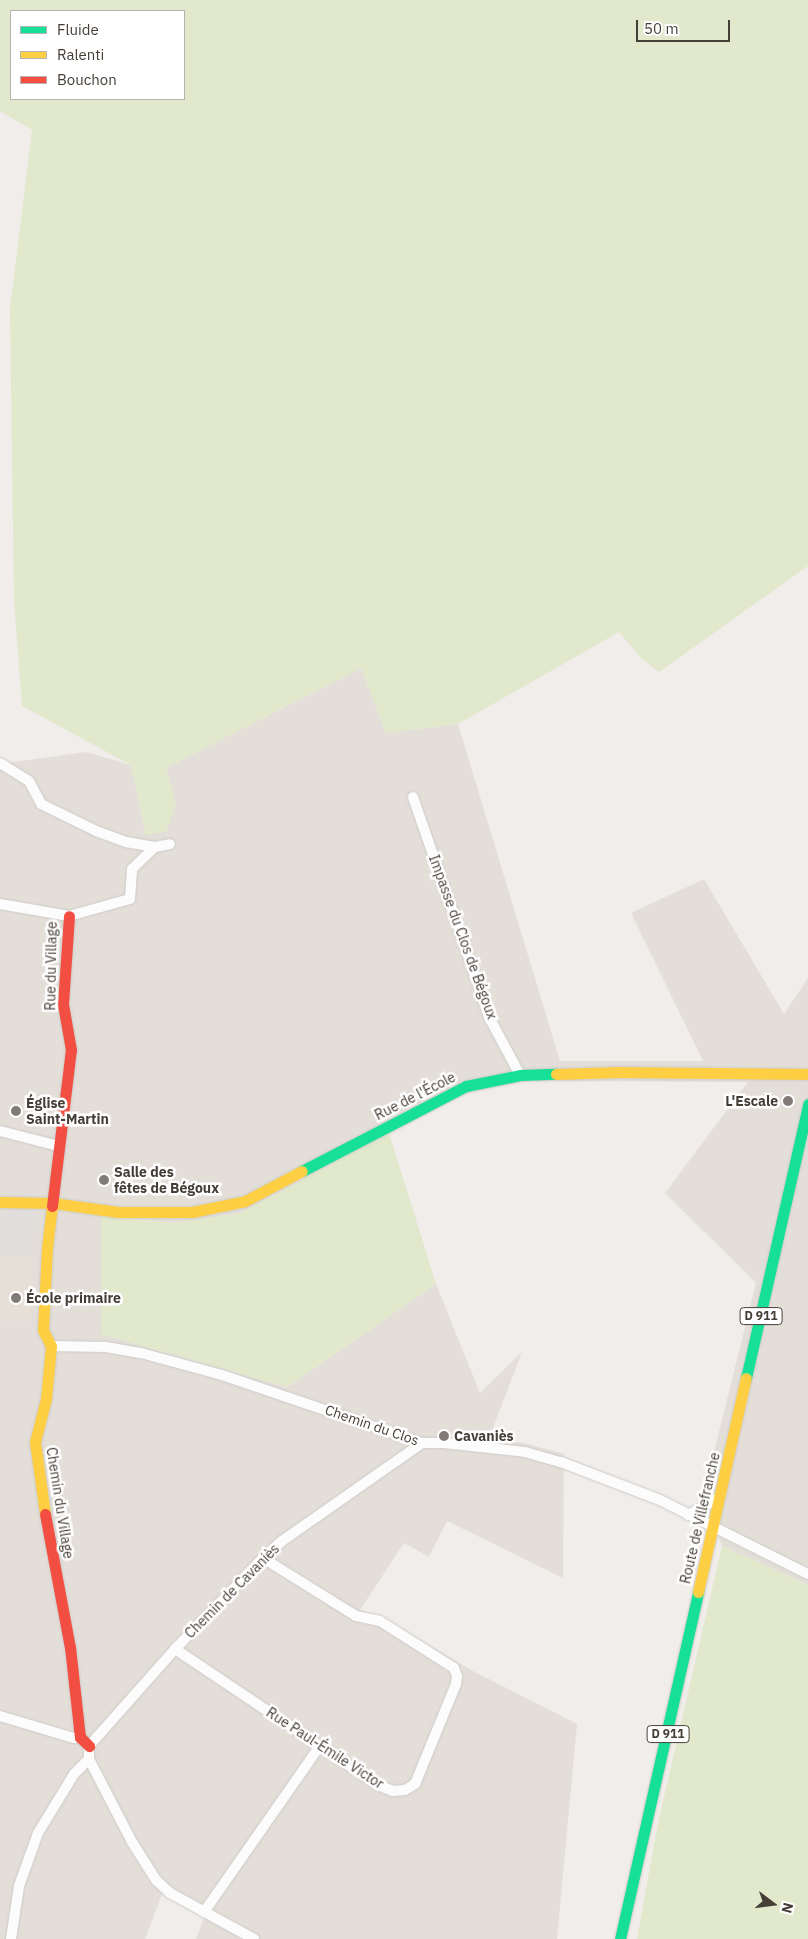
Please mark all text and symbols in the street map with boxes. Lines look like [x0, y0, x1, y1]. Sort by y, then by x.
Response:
legend [10, 10, 185, 100]
scale bar [638, 10, 732, 42]
text: 50 m [644, 19, 679, 38]
text: Fluide [57, 20, 99, 39]
text: Ralenti [57, 45, 104, 64]
text: Bouchon [57, 70, 117, 89]
street label: Impasse du Clos de Bégoux [425, 852, 501, 1022]
street label: Rue du Village [42, 921, 60, 1011]
street label: Rue de l'École [372, 1068, 458, 1124]
place label: L'Escale [725, 1093, 778, 1109]
place label: Église Saint-Martin [26, 1095, 109, 1128]
marker: L'Escale [782, 1095, 794, 1107]
marker: Église Saint-Martin [10, 1105, 22, 1117]
place label: Salle des fêtes de Bégoux [114, 1164, 219, 1196]
marker: Salle des fêtes de Bégoux [98, 1174, 110, 1186]
place label: École primaire [26, 1290, 121, 1306]
marker: École primaire [10, 1292, 22, 1304]
road number: D 911 [738, 1306, 784, 1325]
street label: Chemin du Clos [323, 1401, 421, 1449]
place label: Cavaniès [454, 1428, 514, 1444]
marker: Cavaniès [438, 1430, 450, 1442]
street label: Chemin du Village [43, 1446, 77, 1560]
street label: Route de Villefranche [677, 1451, 723, 1585]
street label: Chemin de Cavaniès [181, 1540, 283, 1642]
street label: Rue Paul-Émile Victor [263, 1704, 387, 1792]
road number: D 911 [646, 1725, 690, 1744]
north arrow [748, 1879, 798, 1929]
text: N [777, 1901, 797, 1915]

